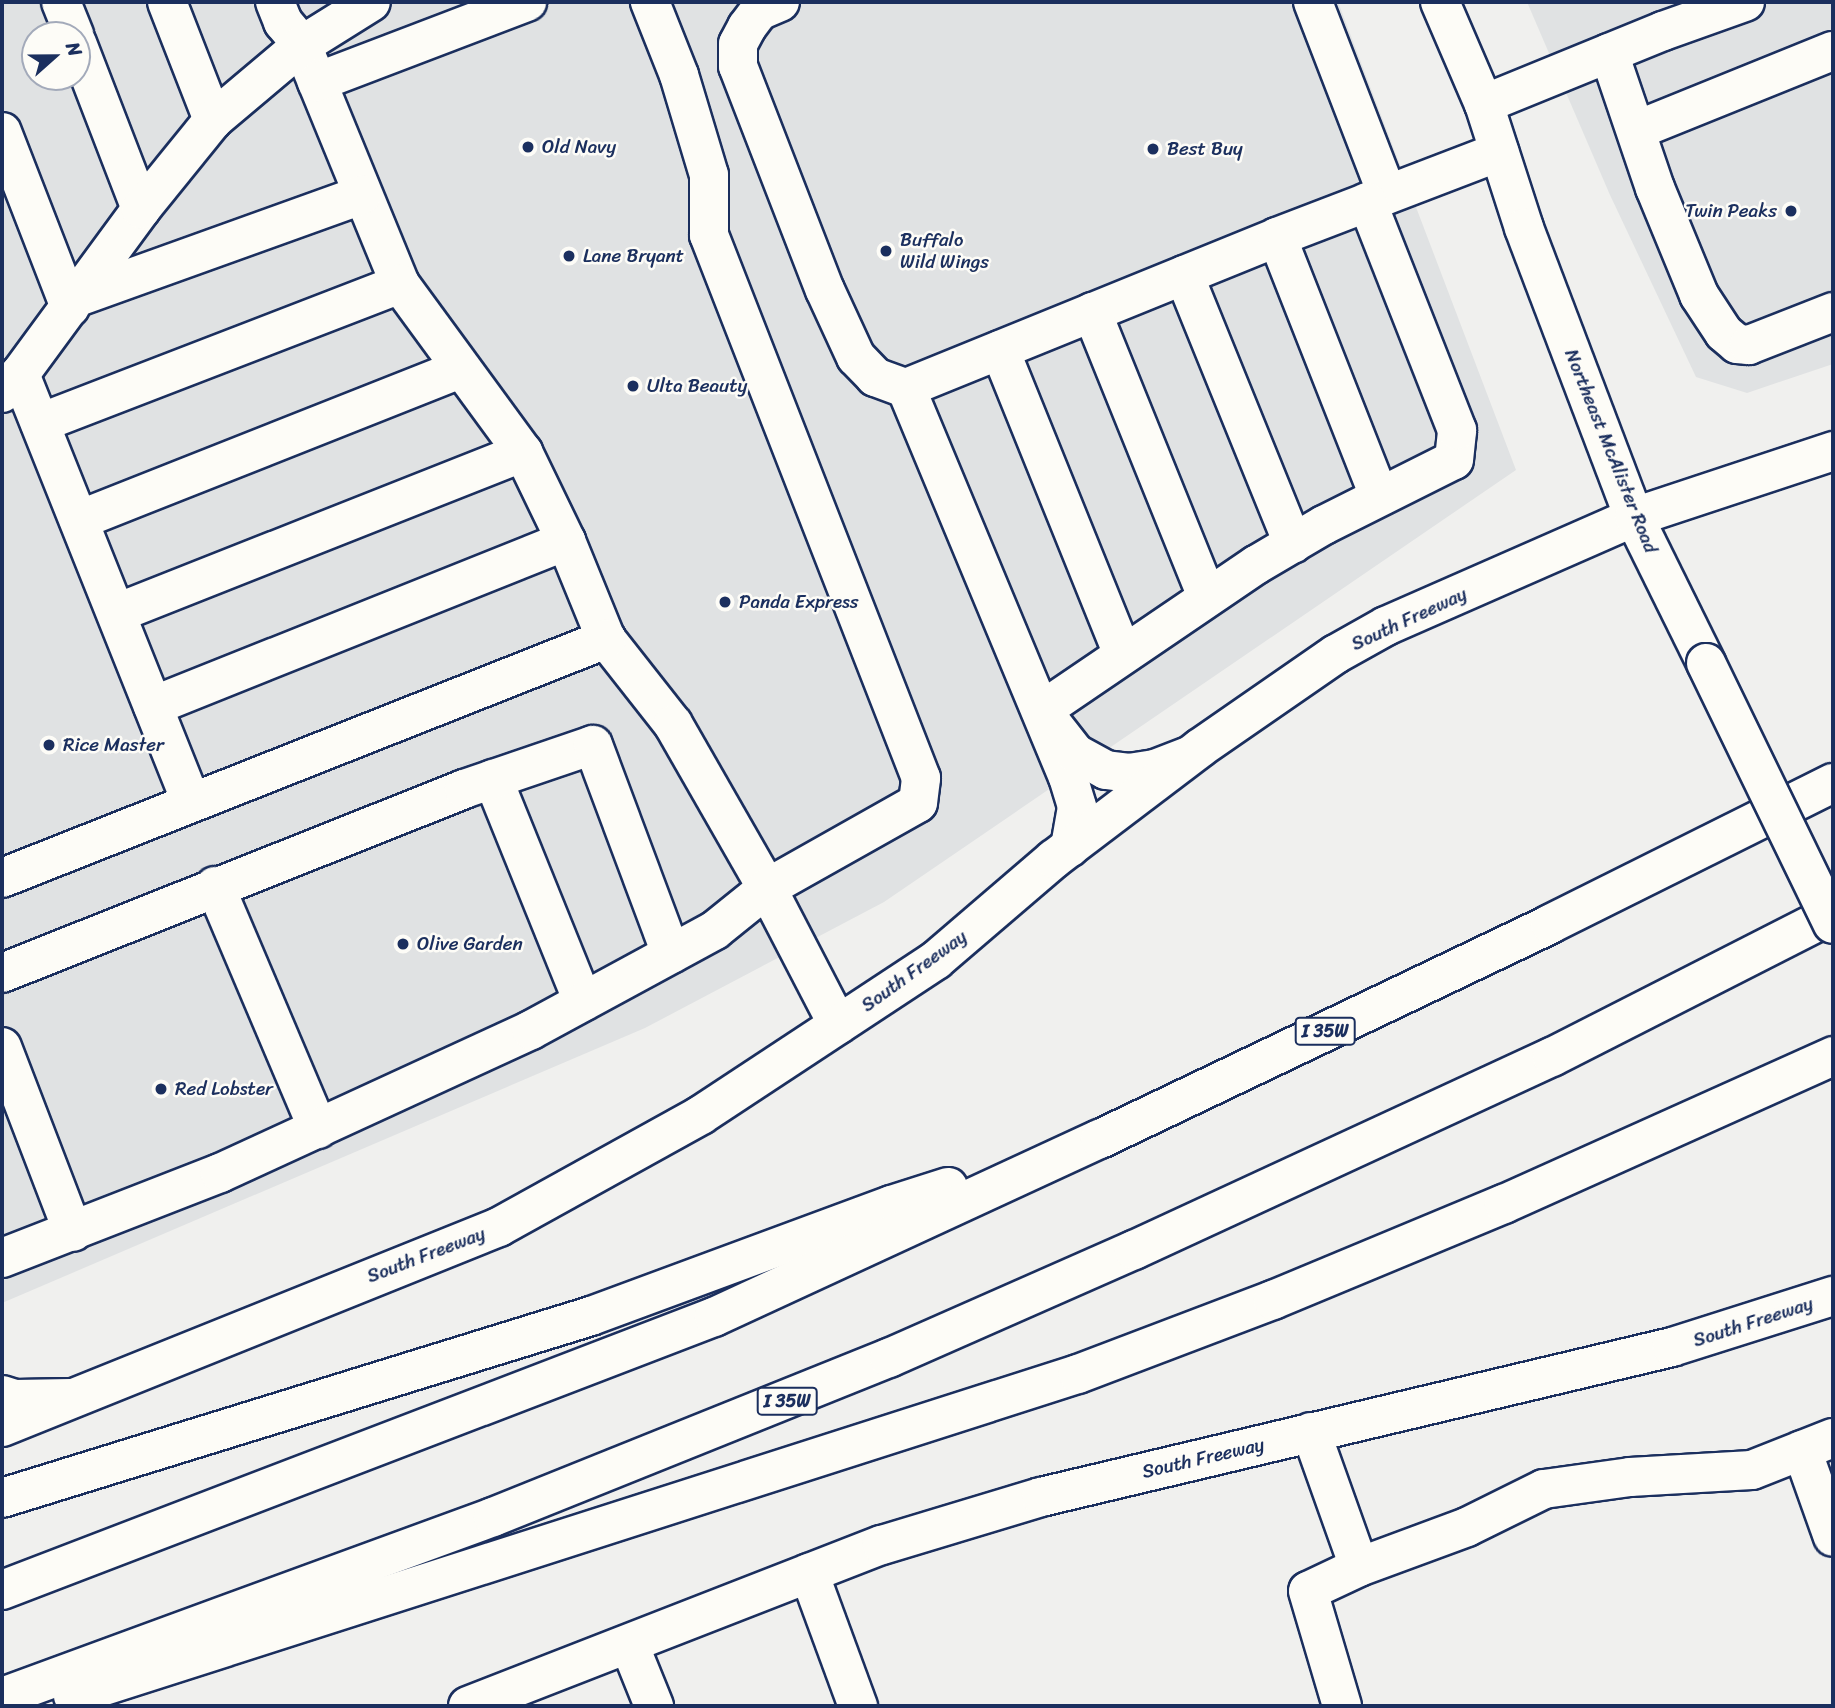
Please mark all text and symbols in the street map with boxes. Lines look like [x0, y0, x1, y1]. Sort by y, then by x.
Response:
north arrow [21, 21, 91, 91]
text: N [56, 37, 92, 61]
place label: Old Navy [542, 136, 616, 158]
place label: Best Buy [1167, 138, 1243, 160]
marker: Old Navy [520, 139, 536, 155]
marker: Best Buy [1145, 141, 1161, 157]
place label: Twin Peaks [1685, 200, 1777, 222]
marker: Twin Peaks [1783, 203, 1799, 219]
place label: Buffalo Wild Wings [900, 229, 988, 273]
marker: Buffalo Wild Wings [878, 243, 894, 259]
place label: Lane Bryant [583, 245, 684, 267]
marker: Lane Bryant [561, 248, 577, 264]
street label: Northeast McAlister Road [1560, 346, 1662, 556]
place label: Ulta Beauty [647, 375, 747, 397]
marker: Ulta Beauty [625, 378, 641, 394]
street label: South Freeway [1348, 582, 1470, 656]
place label: Panda Express [739, 591, 860, 613]
marker: Panda Express [717, 594, 733, 610]
place label: Rice Master [63, 734, 164, 756]
marker: Rice Master [41, 737, 57, 753]
street label: South Freeway [857, 925, 971, 1017]
place label: Olive Garden [417, 933, 523, 955]
marker: Olive Garden [395, 936, 411, 952]
road number: I 35W [1294, 1016, 1356, 1046]
place label: Red Lobster [175, 1078, 274, 1100]
marker: Red Lobster [153, 1081, 169, 1097]
street label: South Freeway [364, 1222, 488, 1288]
street label: South Freeway [1690, 1292, 1816, 1352]
road number: I 35W [756, 1386, 818, 1416]
street label: South Freeway [1140, 1433, 1266, 1483]

